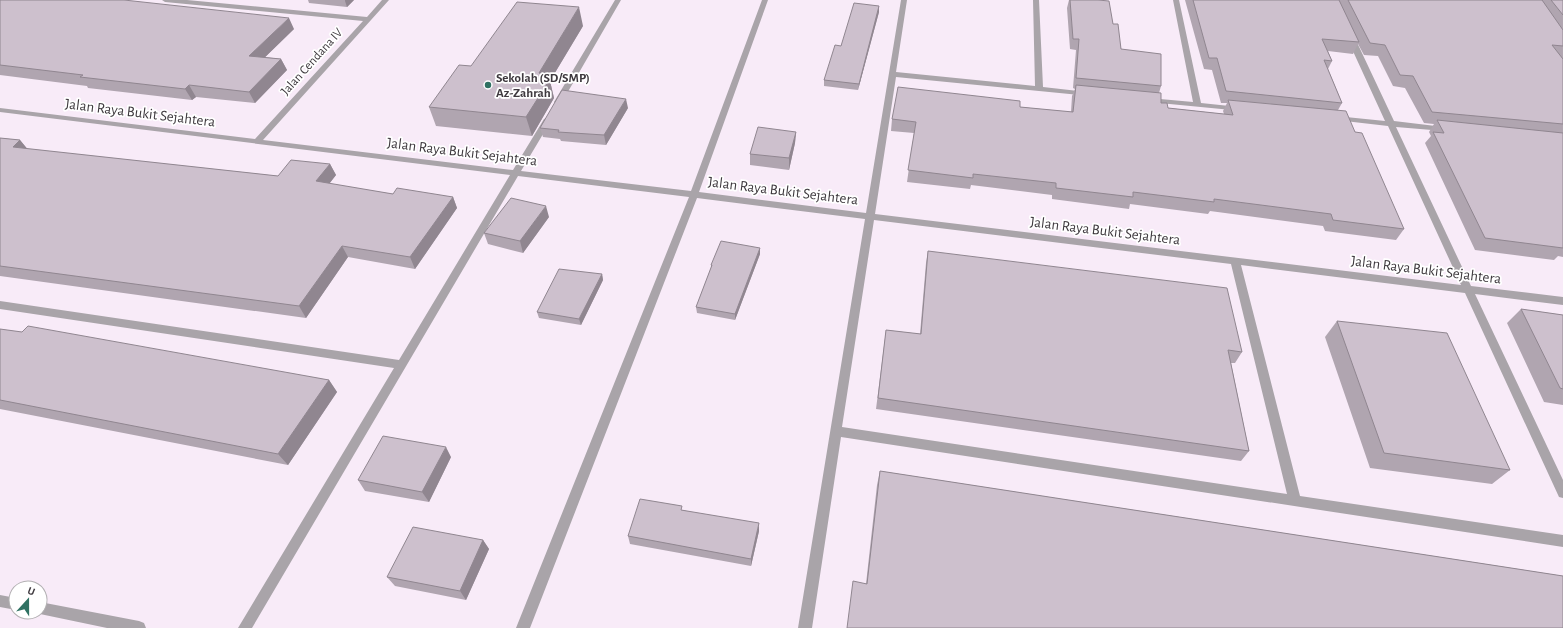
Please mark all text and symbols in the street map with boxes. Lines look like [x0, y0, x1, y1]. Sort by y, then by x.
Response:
street label: Jalan Cendana IV [279, 26, 346, 98]
place label: Sekolah (SD/SMP) Az-Zahrah [496, 72, 590, 100]
marker: Sekolah (SD/SMP) Az-Zahrah [483, 80, 493, 90]
street label: Jalan Raya Bukit Sejahtera [64, 96, 216, 130]
street label: Jalan Raya Bukit Sejahtera [386, 135, 538, 169]
street label: Jalan Raya Bukit Sejahtera [707, 174, 859, 208]
street label: Jalan Raya Bukit Sejahtera [1029, 214, 1181, 248]
street label: Jalan Raya Bukit Sejahtera [1350, 253, 1502, 287]
north arrow [8, 580, 48, 620]
text: U [26, 585, 37, 598]

